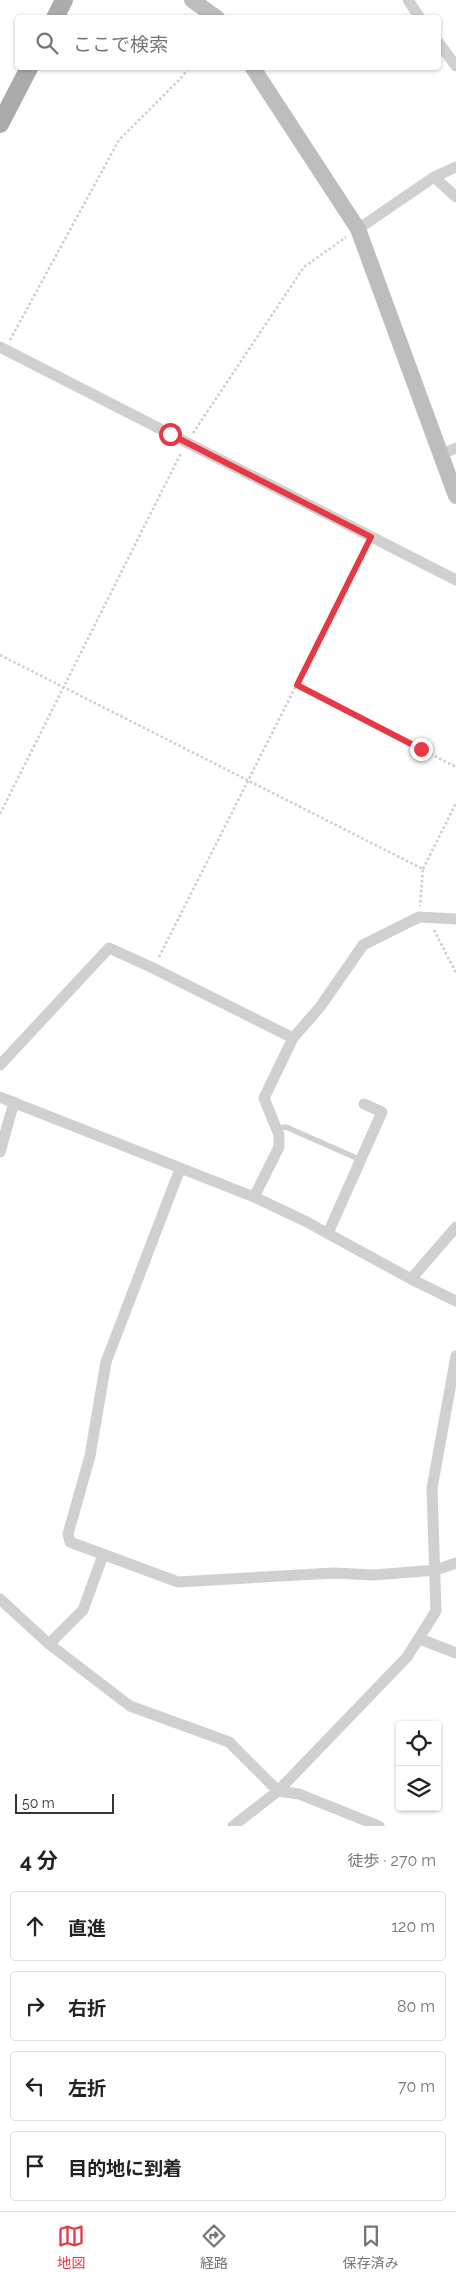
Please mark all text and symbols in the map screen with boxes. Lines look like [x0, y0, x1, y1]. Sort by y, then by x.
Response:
search box [15, 15, 441, 70]
icon: search [33, 29, 61, 57]
text: ここで検索 [73, 33, 168, 55]
route start [159, 423, 182, 446]
route end [410, 738, 433, 761]
map controls [396, 1721, 441, 1811]
button: locate [396, 1721, 441, 1766]
button: layers [396, 1766, 441, 1811]
scale bar [15, 1791, 114, 1814]
text: 50 m [22, 1795, 55, 1811]
text: 4 分 [20, 1848, 58, 1873]
text: 徒歩 · 270 m [347, 1851, 436, 1870]
icon: ahead [21, 1912, 49, 1940]
text: 直進 [68, 1917, 106, 1939]
text: 120 m [391, 1917, 435, 1936]
icon: right [21, 1992, 49, 2020]
text: 右折 [68, 1997, 106, 2019]
text: 80 m [397, 1997, 435, 2016]
icon: left [21, 2072, 49, 2100]
text: 左折 [68, 2077, 106, 2099]
text: 70 m [398, 2077, 435, 2096]
icon: arrive [21, 2152, 49, 2180]
text: 目的地に到着 [68, 2157, 182, 2179]
tab: 地図 [57, 2222, 85, 2272]
tab: 経路 [200, 2222, 228, 2272]
tab: 保存済み [343, 2222, 399, 2272]

